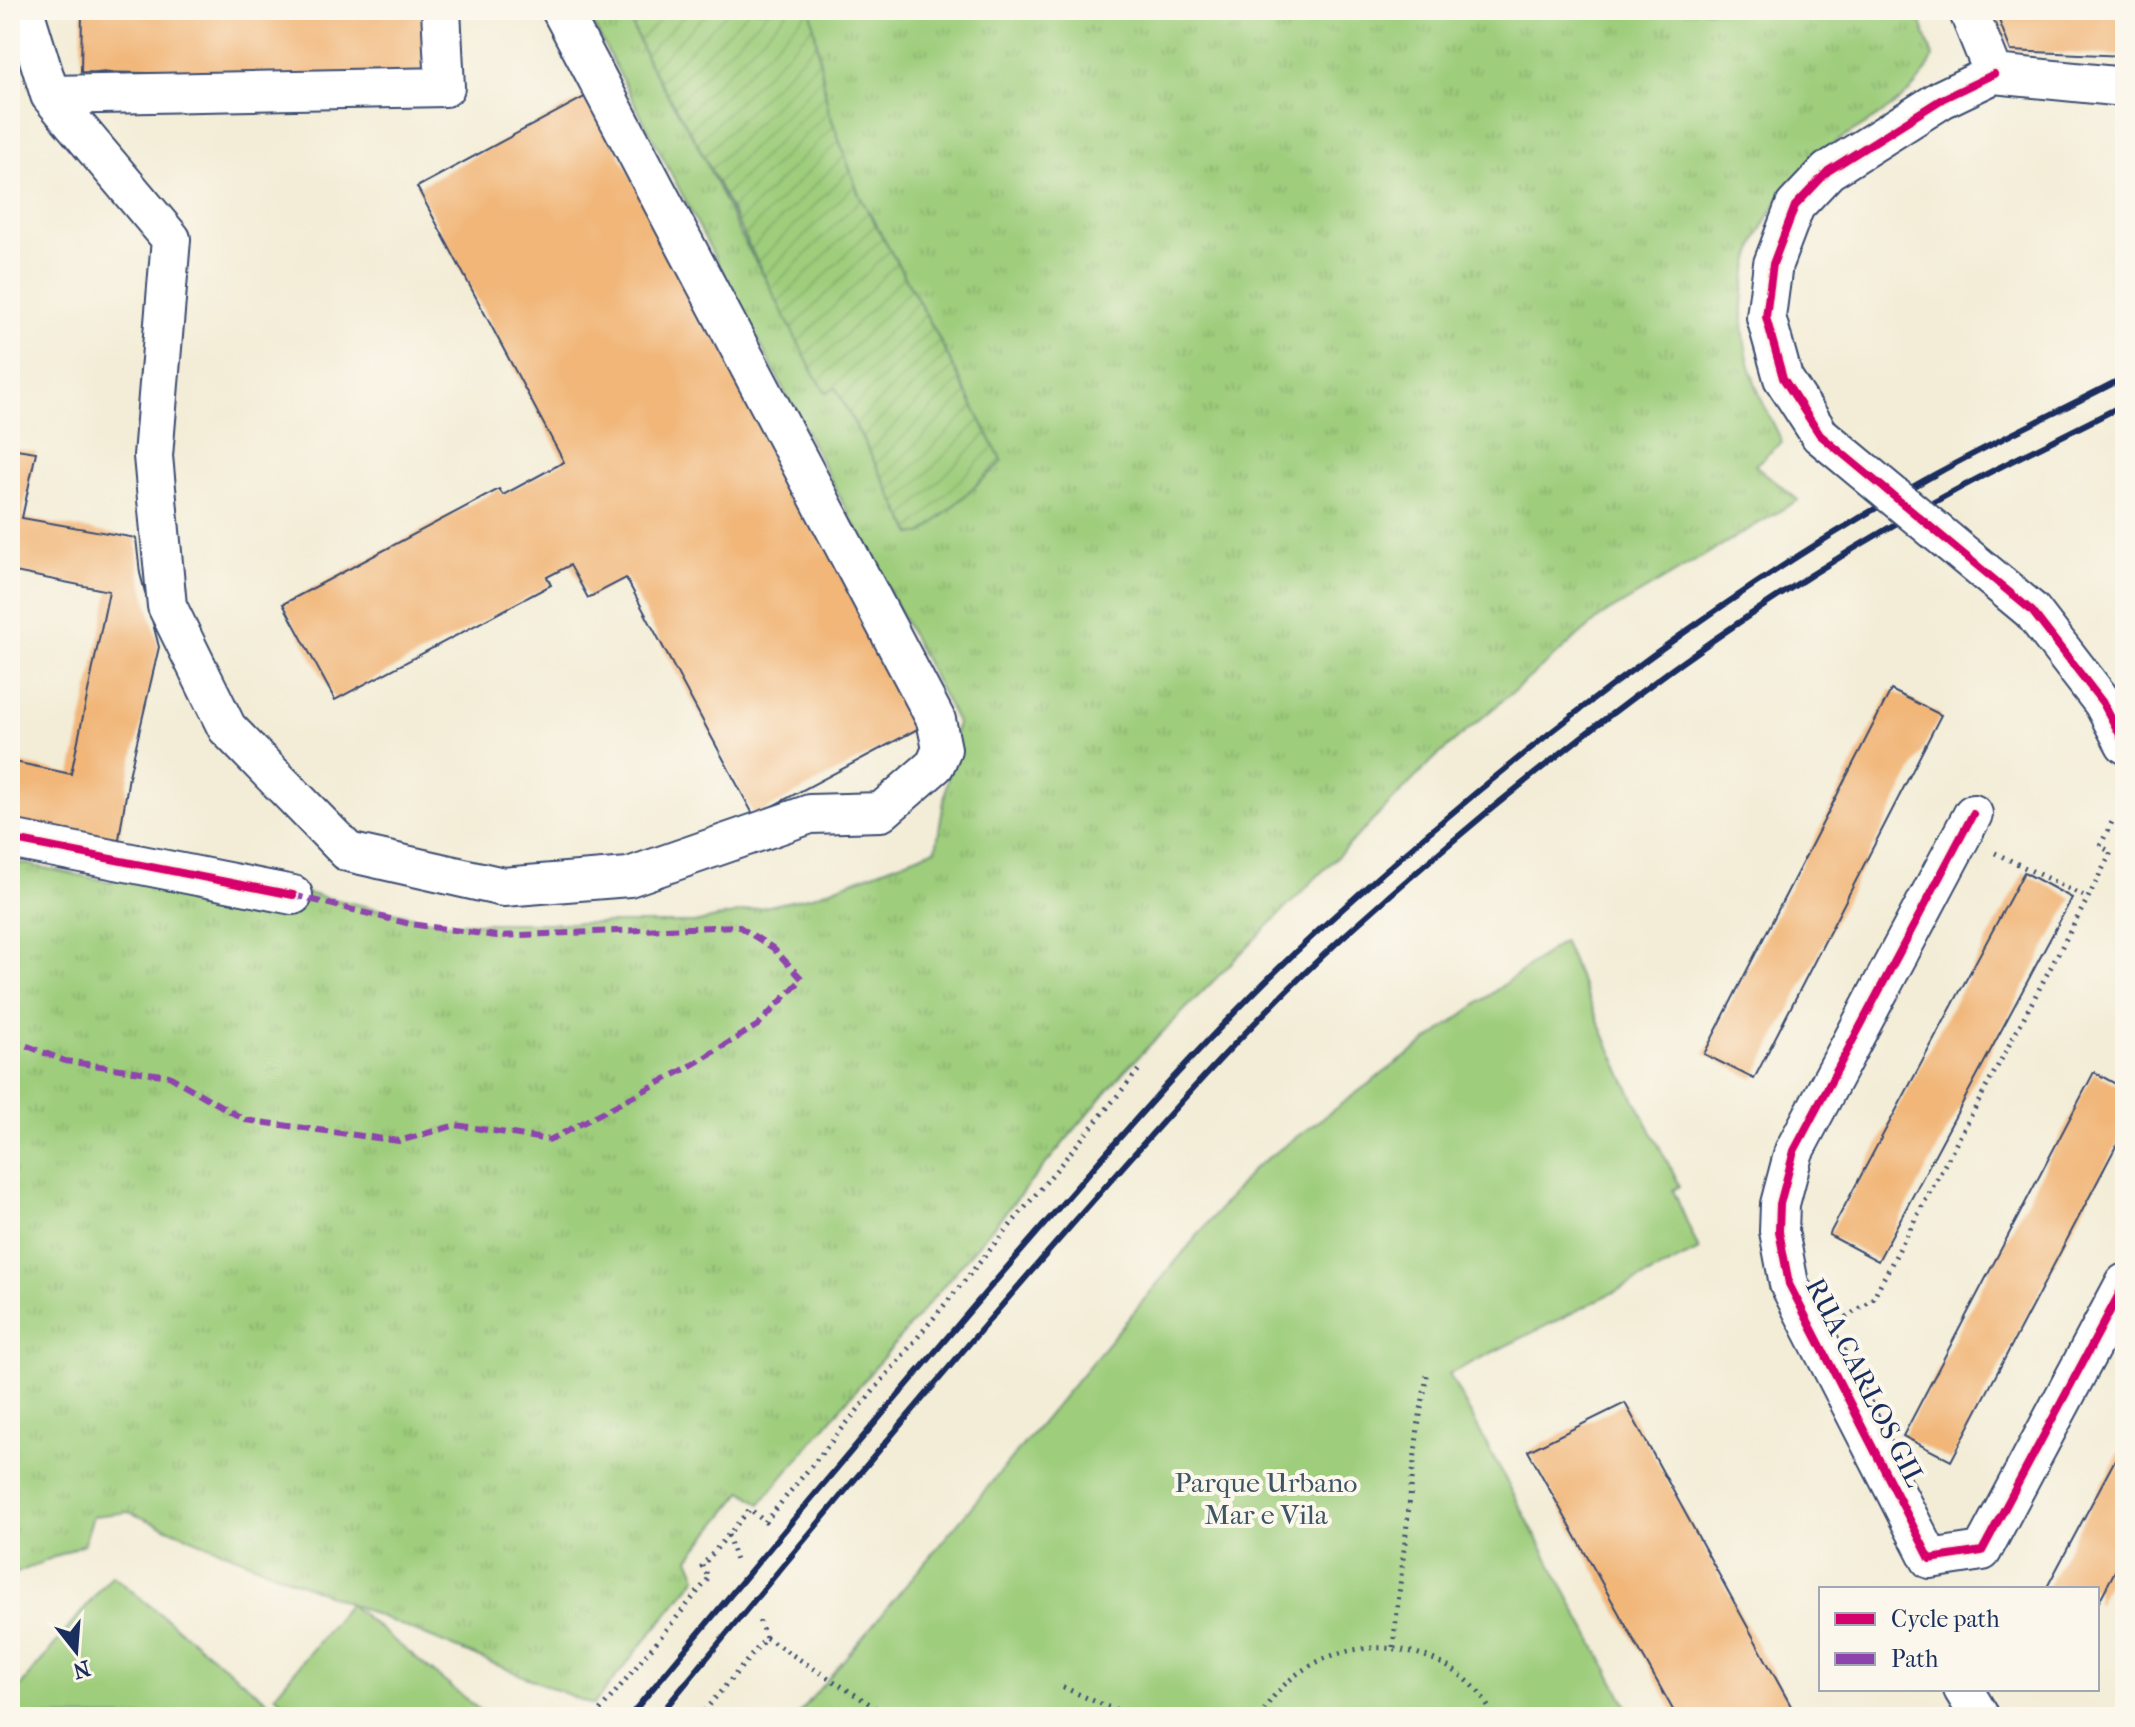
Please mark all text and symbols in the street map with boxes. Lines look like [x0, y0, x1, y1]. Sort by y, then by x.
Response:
street label: RUA CARLOS GIL [1799, 1272, 1932, 1492]
park label: Parque Urbano Mar e Vila [1174, 1466, 1358, 1531]
legend [1819, 1587, 2099, 1691]
text: Cycle path [1891, 1605, 2000, 1633]
north arrow [36, 1611, 116, 1691]
text: Path [1891, 1645, 1939, 1673]
text: N [69, 1654, 93, 1684]

